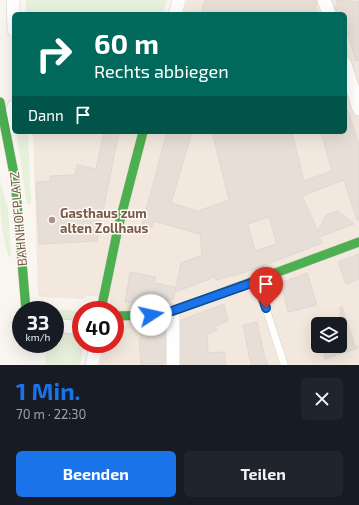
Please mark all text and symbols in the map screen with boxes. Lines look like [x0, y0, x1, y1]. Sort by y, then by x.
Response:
text: 60 m [94, 26, 159, 60]
icon: right [28, 28, 80, 80]
text: Rechts abbiegen [94, 60, 229, 82]
icon: arrive [72, 104, 94, 126]
text: Dann [28, 106, 64, 124]
street label: BAHNHOFPLATZ [6, 171, 30, 267]
place label: Gasthaus zum alten Zollhaus [60, 205, 149, 236]
marker: Gasthaus zum alten Zollhaus [47, 215, 57, 225]
pin [249, 267, 283, 308]
icon: arrive [255, 273, 277, 295]
position arrow [130, 294, 172, 336]
speed limit sign: 40 [72, 301, 124, 353]
text: 33 [27, 310, 49, 334]
map controls [311, 317, 347, 353]
button: layers [311, 317, 347, 353]
text: km/h [26, 331, 50, 343]
text: 1 Min. [16, 376, 80, 405]
button: close [301, 378, 343, 420]
text: 70 m · 22:30 [16, 406, 86, 422]
button: Beenden [16, 451, 176, 497]
button: Teilen [184, 451, 343, 497]

